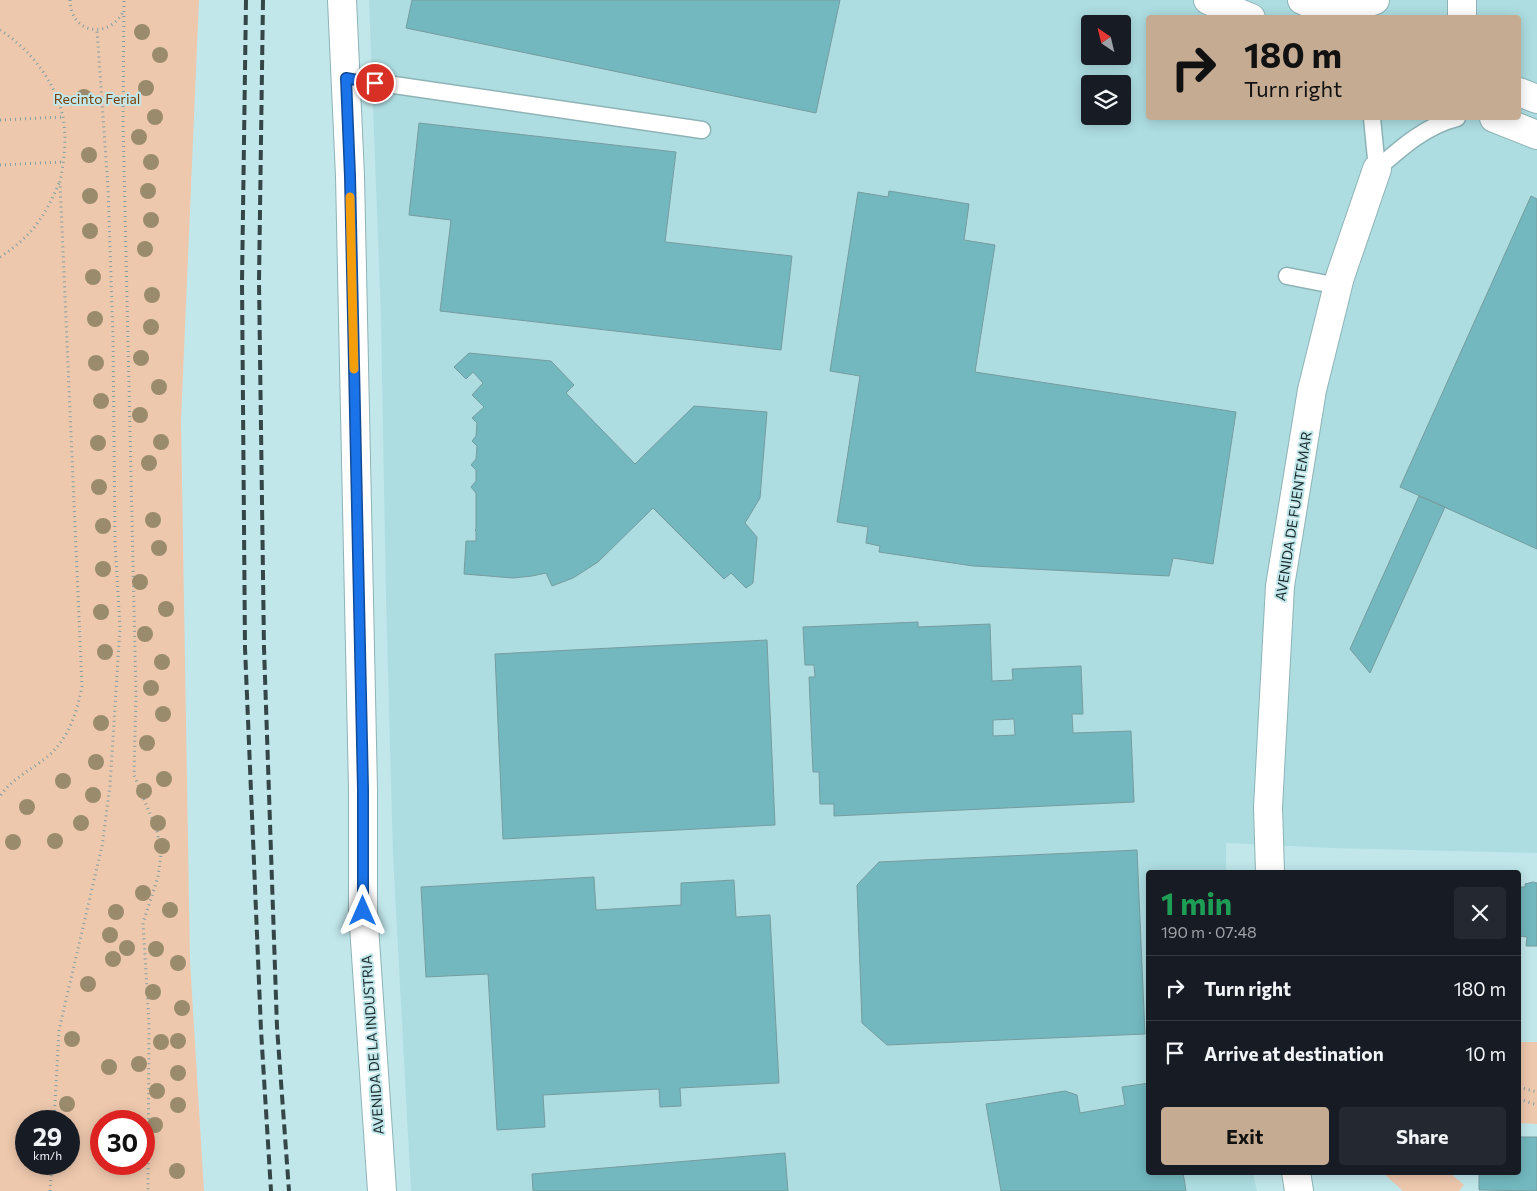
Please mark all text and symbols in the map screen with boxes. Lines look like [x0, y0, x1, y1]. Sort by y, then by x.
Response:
north arrow [1081, 15, 1131, 65]
map controls [1081, 15, 1131, 125]
text: 180 m [1244, 32, 1342, 75]
icon: right [1161, 35, 1226, 100]
pin [354, 62, 396, 104]
icon: arrive [361, 69, 389, 97]
button: layers [1081, 75, 1131, 125]
text: Turn right [1244, 75, 1342, 102]
park label: Recinto Ferial [54, 90, 140, 107]
street label: AVENIDA DE FUENTEMAR [1271, 430, 1315, 602]
position arrow [336, 884, 388, 936]
text: 1 min [1161, 884, 1232, 921]
button: close [1454, 887, 1506, 939]
text: 190 m · 07:48 [1161, 922, 1257, 941]
street label: AVENIDA DE LA INDUSTRIA [357, 954, 387, 1135]
icon: right [1161, 974, 1189, 1002]
text: Turn right [1204, 977, 1291, 1000]
text: 180 m [1454, 977, 1506, 1000]
icon: arrive [1161, 1039, 1189, 1067]
text: Arrive at destination [1204, 1042, 1384, 1065]
text: 10 m [1465, 1042, 1506, 1065]
button: Exit [1161, 1107, 1329, 1165]
button: Share [1339, 1107, 1506, 1165]
speed limit sign: 30 [90, 1110, 155, 1175]
text: 29 [33, 1121, 62, 1151]
text: km/h [33, 1148, 62, 1162]

